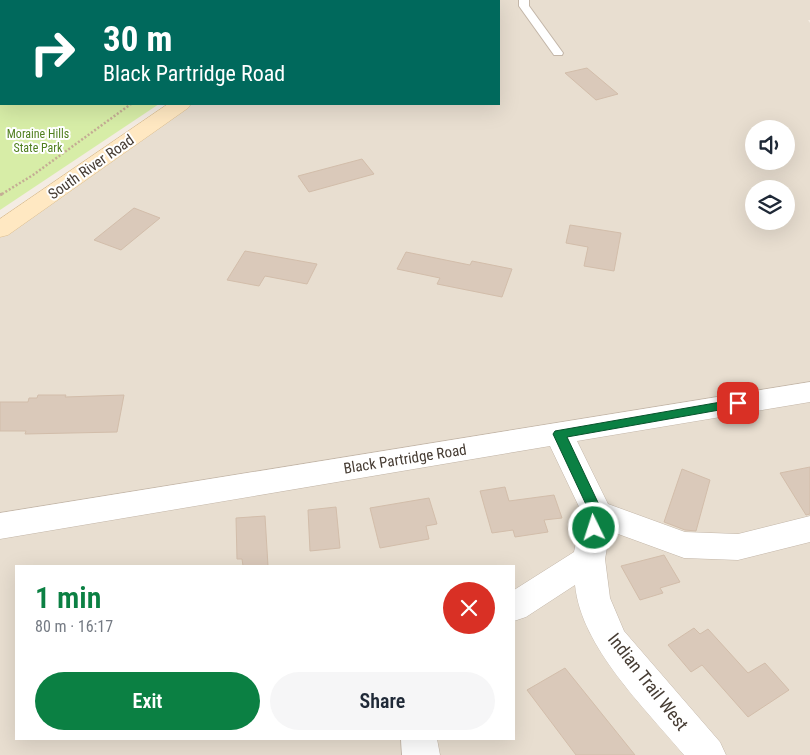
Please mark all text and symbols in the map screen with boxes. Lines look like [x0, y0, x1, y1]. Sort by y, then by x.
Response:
text: 30 m [103, 19, 172, 60]
icon: right [20, 20, 85, 85]
text: Black Partridge Road [103, 61, 285, 86]
map controls [745, 120, 795, 230]
button: sound [745, 120, 795, 170]
park label: Moraine Hills State Park [7, 127, 69, 155]
street label: South River Road [45, 131, 137, 203]
button: layers [745, 180, 795, 230]
pin [717, 382, 759, 424]
icon: arrive [724, 389, 752, 417]
street label: Black Partridge Road [342, 440, 468, 478]
position arrow [567, 501, 619, 553]
text: 1 min [35, 580, 101, 615]
button: close [443, 582, 495, 634]
text: 80 m · 16:17 [35, 617, 113, 636]
street label: Indian Trail West [604, 629, 693, 735]
button: Exit [35, 672, 260, 730]
button: Share [270, 672, 495, 730]

